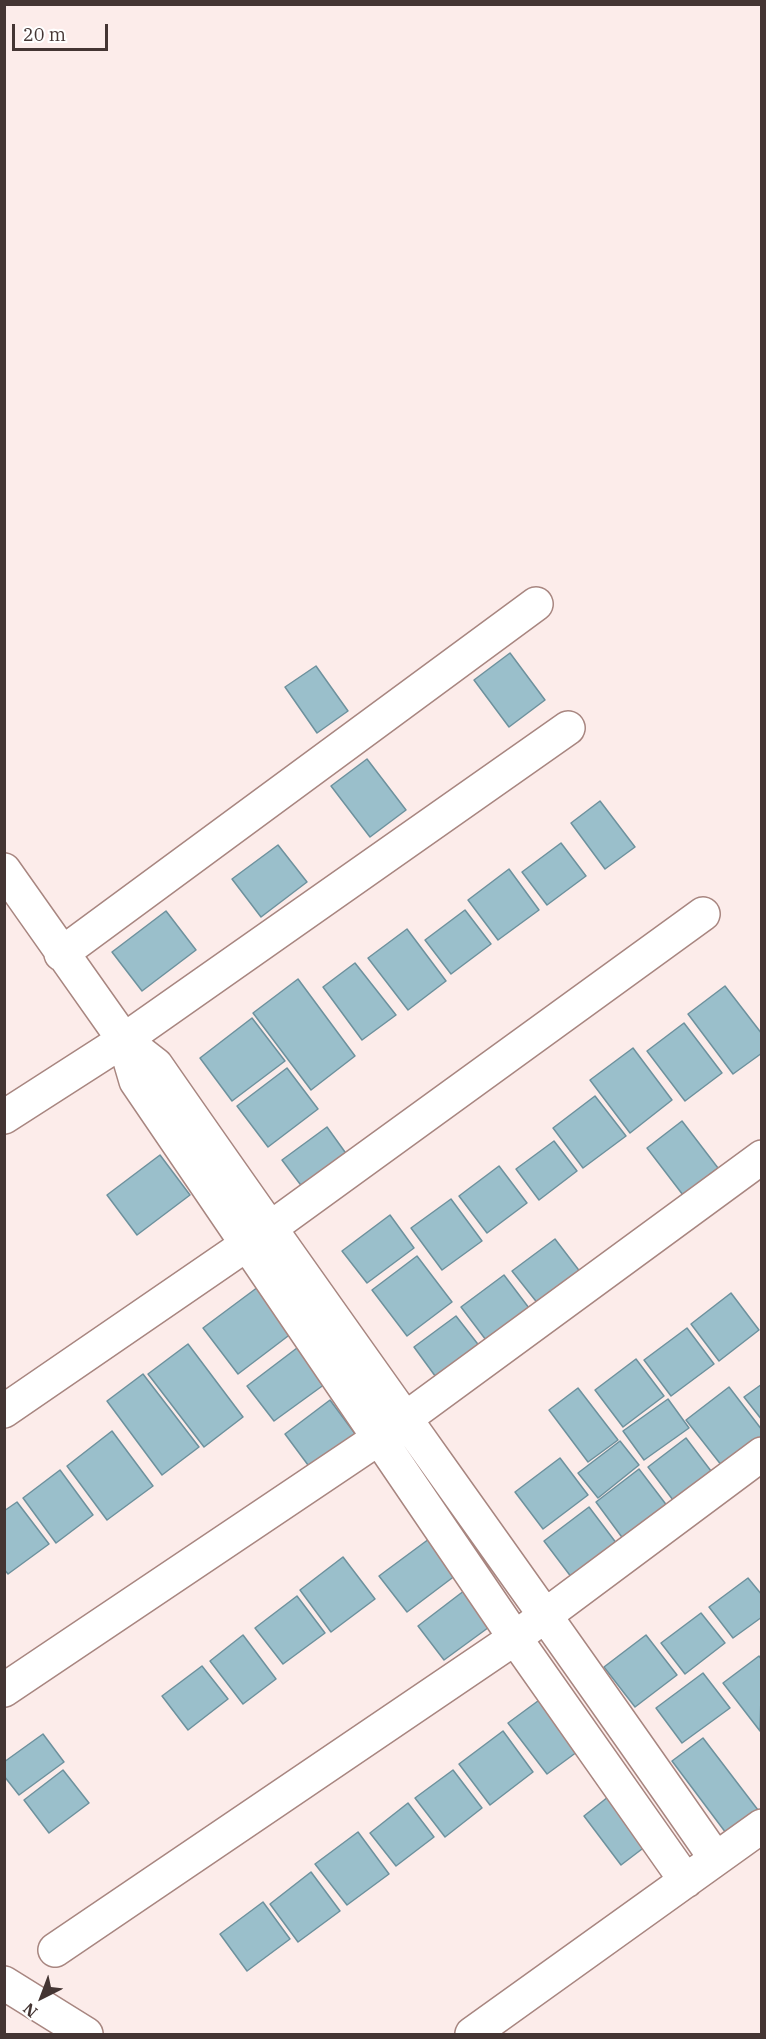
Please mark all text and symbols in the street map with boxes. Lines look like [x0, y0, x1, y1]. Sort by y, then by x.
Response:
scale bar [15, 12, 111, 50]
text: 20 m [23, 23, 66, 46]
north arrow [12, 1967, 72, 2027]
text: N [19, 1999, 41, 2022]

